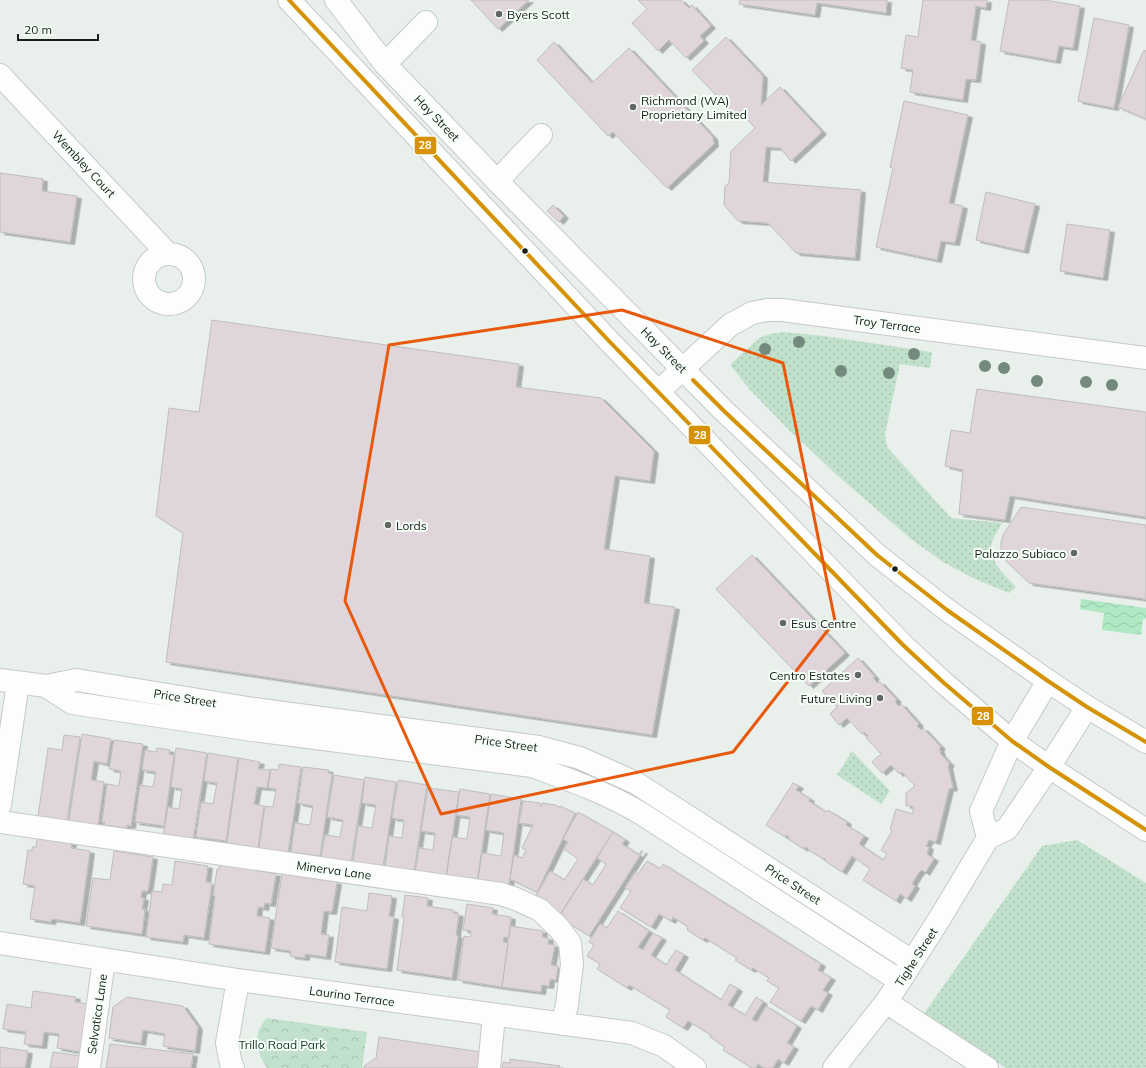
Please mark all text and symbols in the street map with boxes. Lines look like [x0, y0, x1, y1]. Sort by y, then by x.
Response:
place label: Byers Scott [507, 7, 570, 22]
marker: Byers Scott [494, 9, 504, 19]
scale bar [18, 16, 98, 42]
text: 20 m [24, 22, 52, 37]
street label: Hay Street [411, 92, 463, 144]
place label: Richmond (WA) Proprietary Limited [641, 93, 747, 122]
marker: Richmond (WA) Proprietary Limited [628, 102, 638, 112]
street label: Wembley Court [49, 127, 119, 201]
line badge: 28 [414, 136, 437, 155]
text: 28 [418, 138, 432, 152]
unlabelled marker [520, 246, 530, 256]
street label: Troy Terrace [852, 312, 922, 336]
street label: Hay Street [638, 324, 690, 376]
line badge: 28 [688, 425, 711, 445]
text: 28 [693, 428, 707, 442]
place label: Lords [396, 518, 427, 533]
marker: Lords [383, 520, 393, 530]
place label: Palazzo Subiaco [975, 546, 1066, 561]
marker: Palazzo Subiaco [1069, 548, 1079, 558]
unlabelled marker [890, 564, 900, 574]
place label: Esus Centre [791, 616, 856, 631]
marker: Esus Centre [778, 618, 788, 628]
place label: Centro Estates [769, 668, 850, 683]
marker: Centro Estates [853, 670, 863, 680]
street label: Price Street [152, 686, 218, 710]
place label: Future Living [801, 691, 872, 706]
marker: Future Living [875, 693, 885, 703]
line badge: 28 [971, 706, 994, 726]
text: 28 [976, 709, 990, 723]
street label: Price Street [473, 731, 539, 755]
street label: Minerva Lane [296, 857, 372, 883]
street label: Price Street [762, 860, 824, 908]
street label: Tighe Street [891, 925, 941, 989]
street label: Selvatica Lane [84, 973, 110, 1055]
street label: Laurino Terrace [308, 983, 396, 1009]
park label: Trillo Road Park [238, 1037, 326, 1052]

